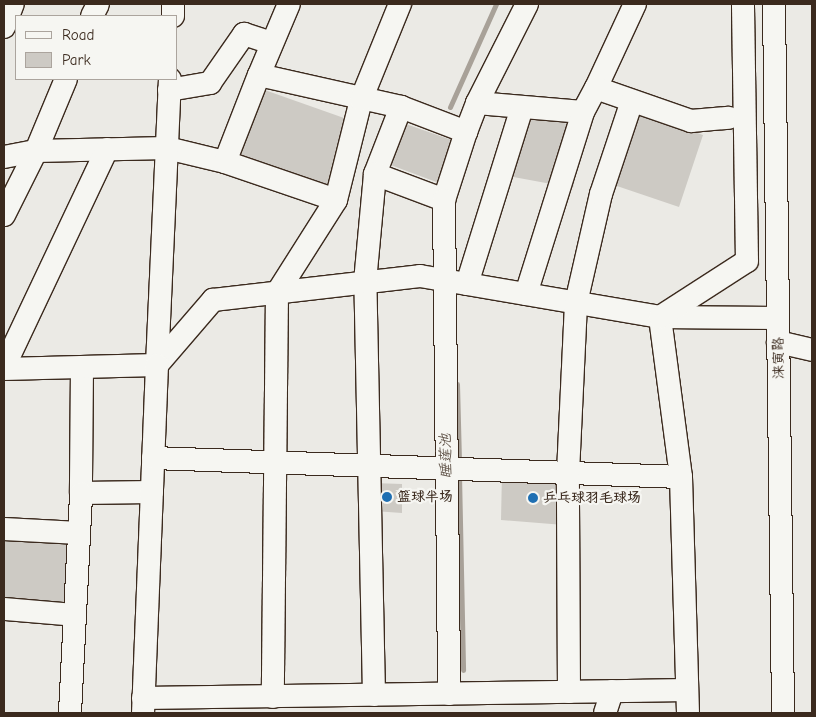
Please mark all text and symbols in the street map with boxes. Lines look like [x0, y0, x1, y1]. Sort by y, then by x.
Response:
legend [15, 15, 178, 80]
text: Road [62, 26, 94, 44]
text: Park [62, 51, 91, 69]
street label: 涞寅路 [770, 337, 788, 379]
water label: 睡莲池 [437, 433, 455, 479]
place label: 篮球半场 [397, 489, 453, 505]
place label: 乒乓球羽毛球场 [543, 490, 641, 506]
marker: 篮球半场 [381, 491, 393, 503]
marker: 乒乓球羽毛球场 [527, 492, 539, 504]

